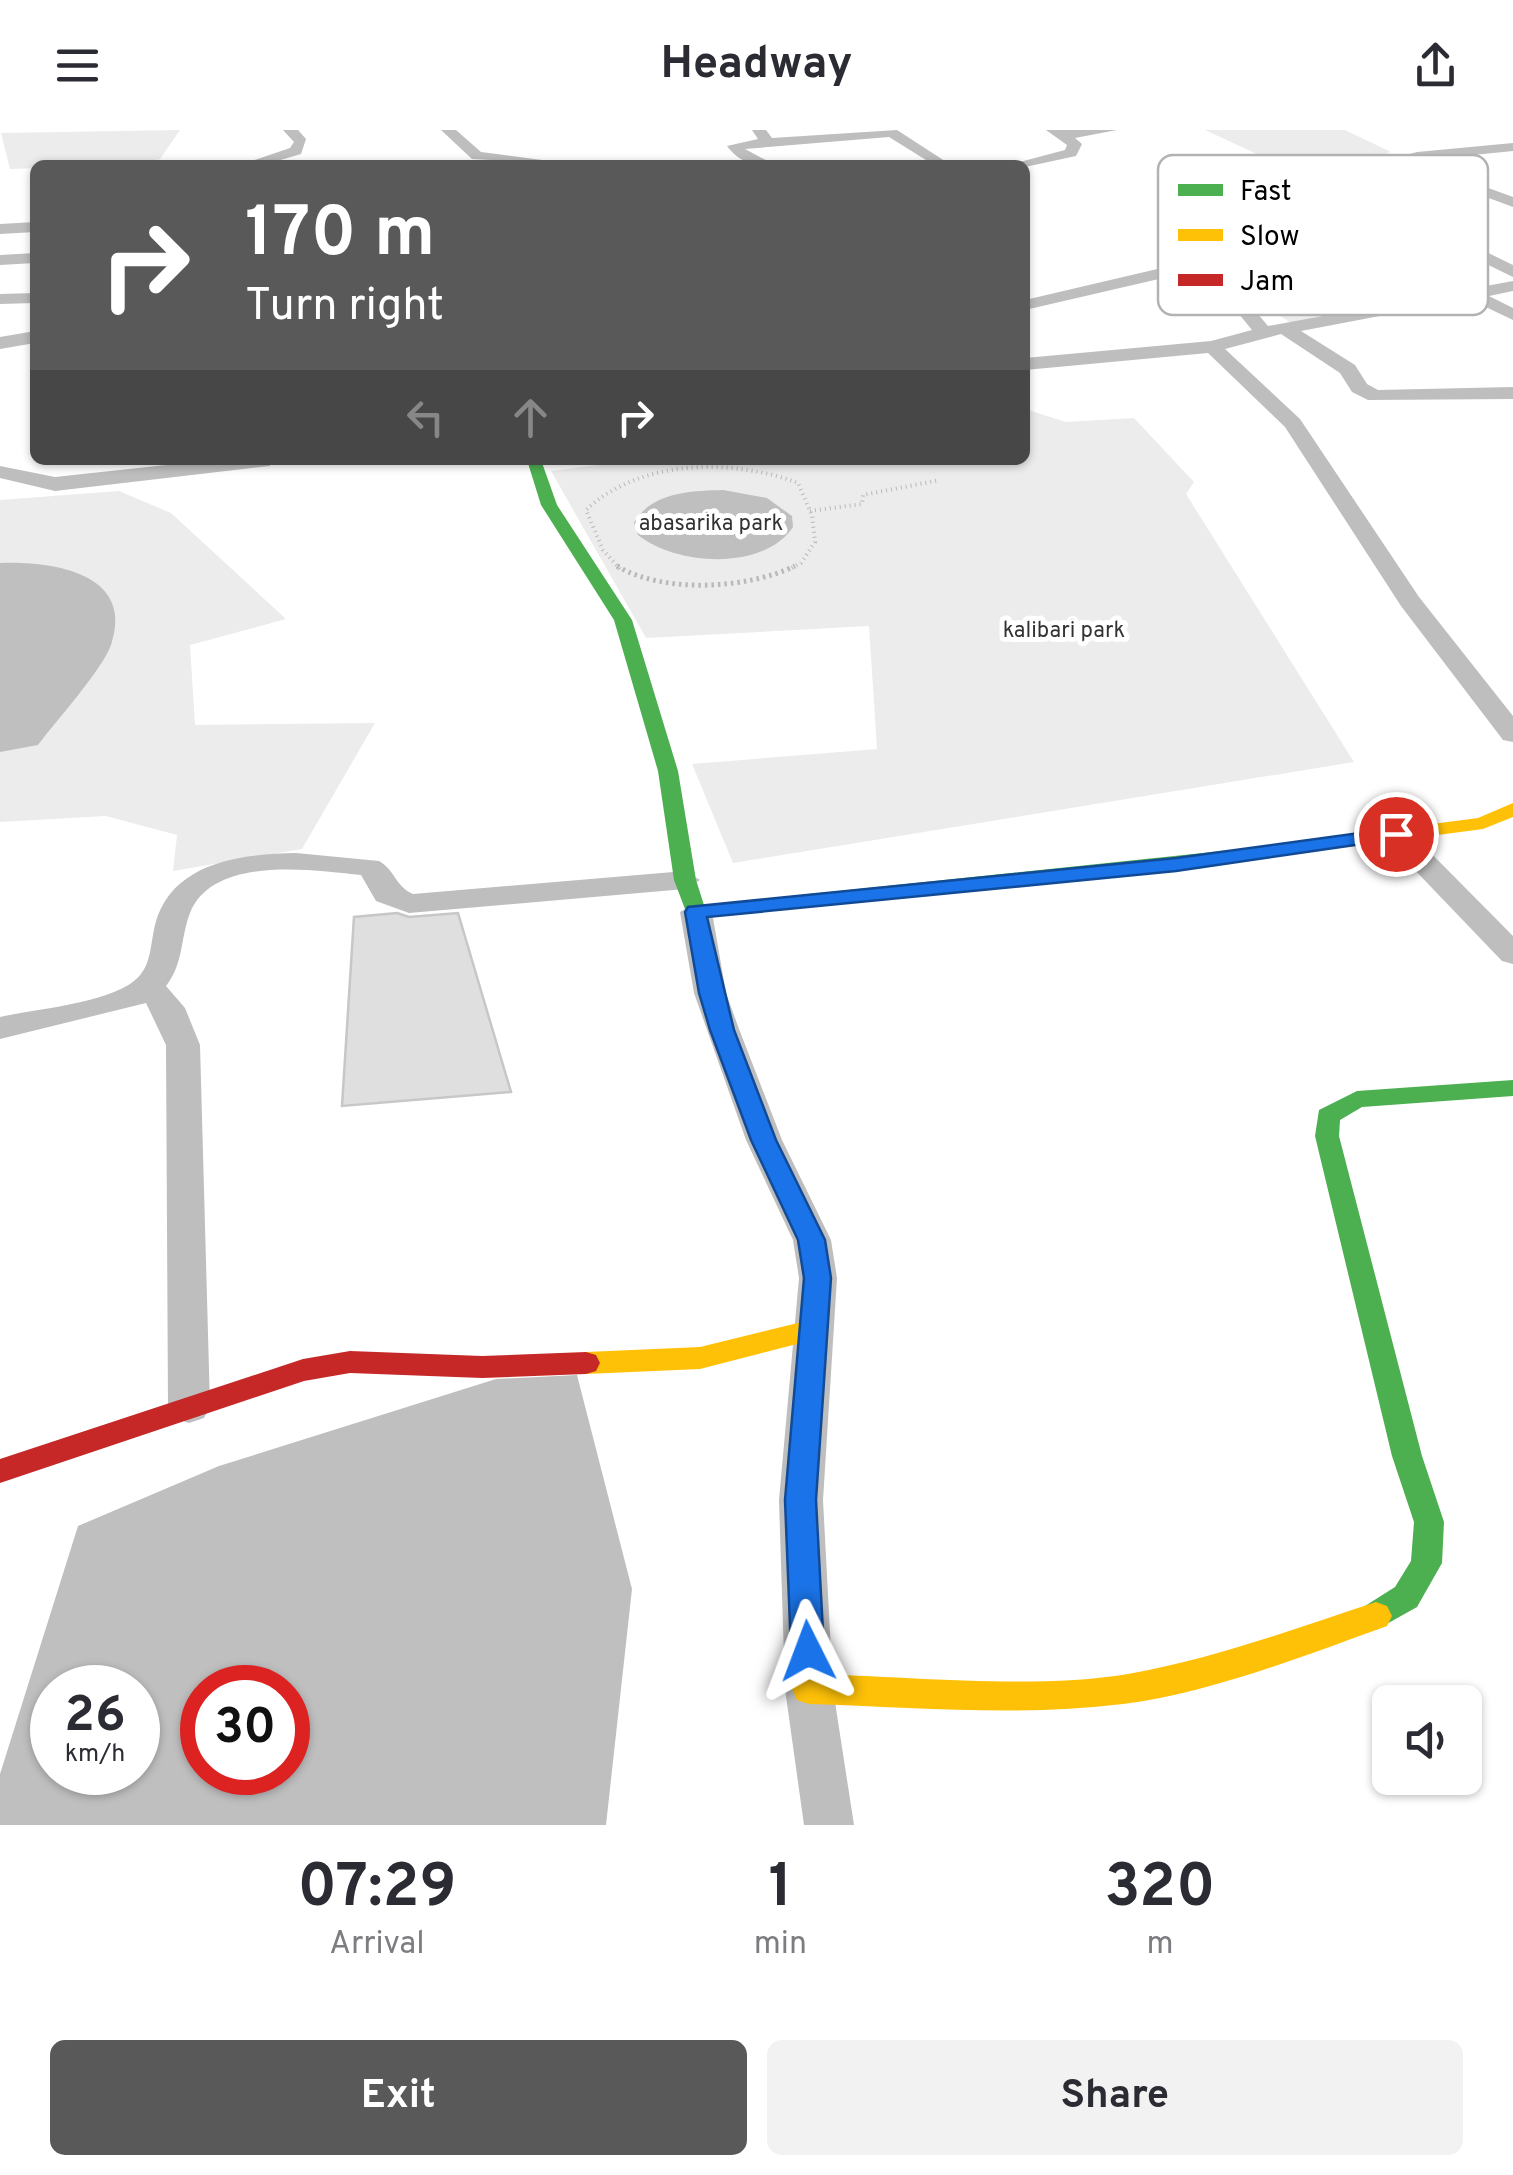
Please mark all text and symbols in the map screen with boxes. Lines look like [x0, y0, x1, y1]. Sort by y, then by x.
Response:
text: Headway [660, 37, 853, 94]
icon: menu [50, 38, 105, 93]
icon: share [1408, 38, 1463, 93]
legend [1158, 155, 1488, 315]
text: Fast [1240, 175, 1292, 211]
text: 170 m [245, 192, 435, 281]
icon: right [80, 200, 210, 330]
text: Slow [1240, 220, 1299, 256]
text: Jam [1240, 265, 1294, 301]
text: Turn right [245, 279, 444, 336]
icon: left [398, 390, 453, 445]
icon: ahead [503, 390, 558, 445]
icon: right [608, 390, 663, 445]
park label: abasarika park [639, 511, 783, 538]
park label: kalibari park [1003, 618, 1125, 645]
pin [1354, 792, 1439, 877]
icon: arrive [1369, 807, 1424, 862]
position arrow [756, 1599, 860, 1703]
speed limit sign: 30 [180, 1665, 310, 1795]
map controls [1372, 1685, 1482, 1795]
button: sound [1372, 1685, 1482, 1795]
text: 26 [64, 1686, 126, 1749]
text: km/h [65, 1739, 125, 1771]
text: 07:29 [298, 1852, 456, 1928]
text: 1 [768, 1852, 792, 1928]
text: 320 [1105, 1852, 1215, 1928]
text: Arrival [329, 1925, 425, 1965]
text: min [754, 1925, 807, 1965]
text: m [1146, 1925, 1174, 1965]
button: Exit [50, 2040, 747, 2155]
button: Share [767, 2040, 1463, 2155]

